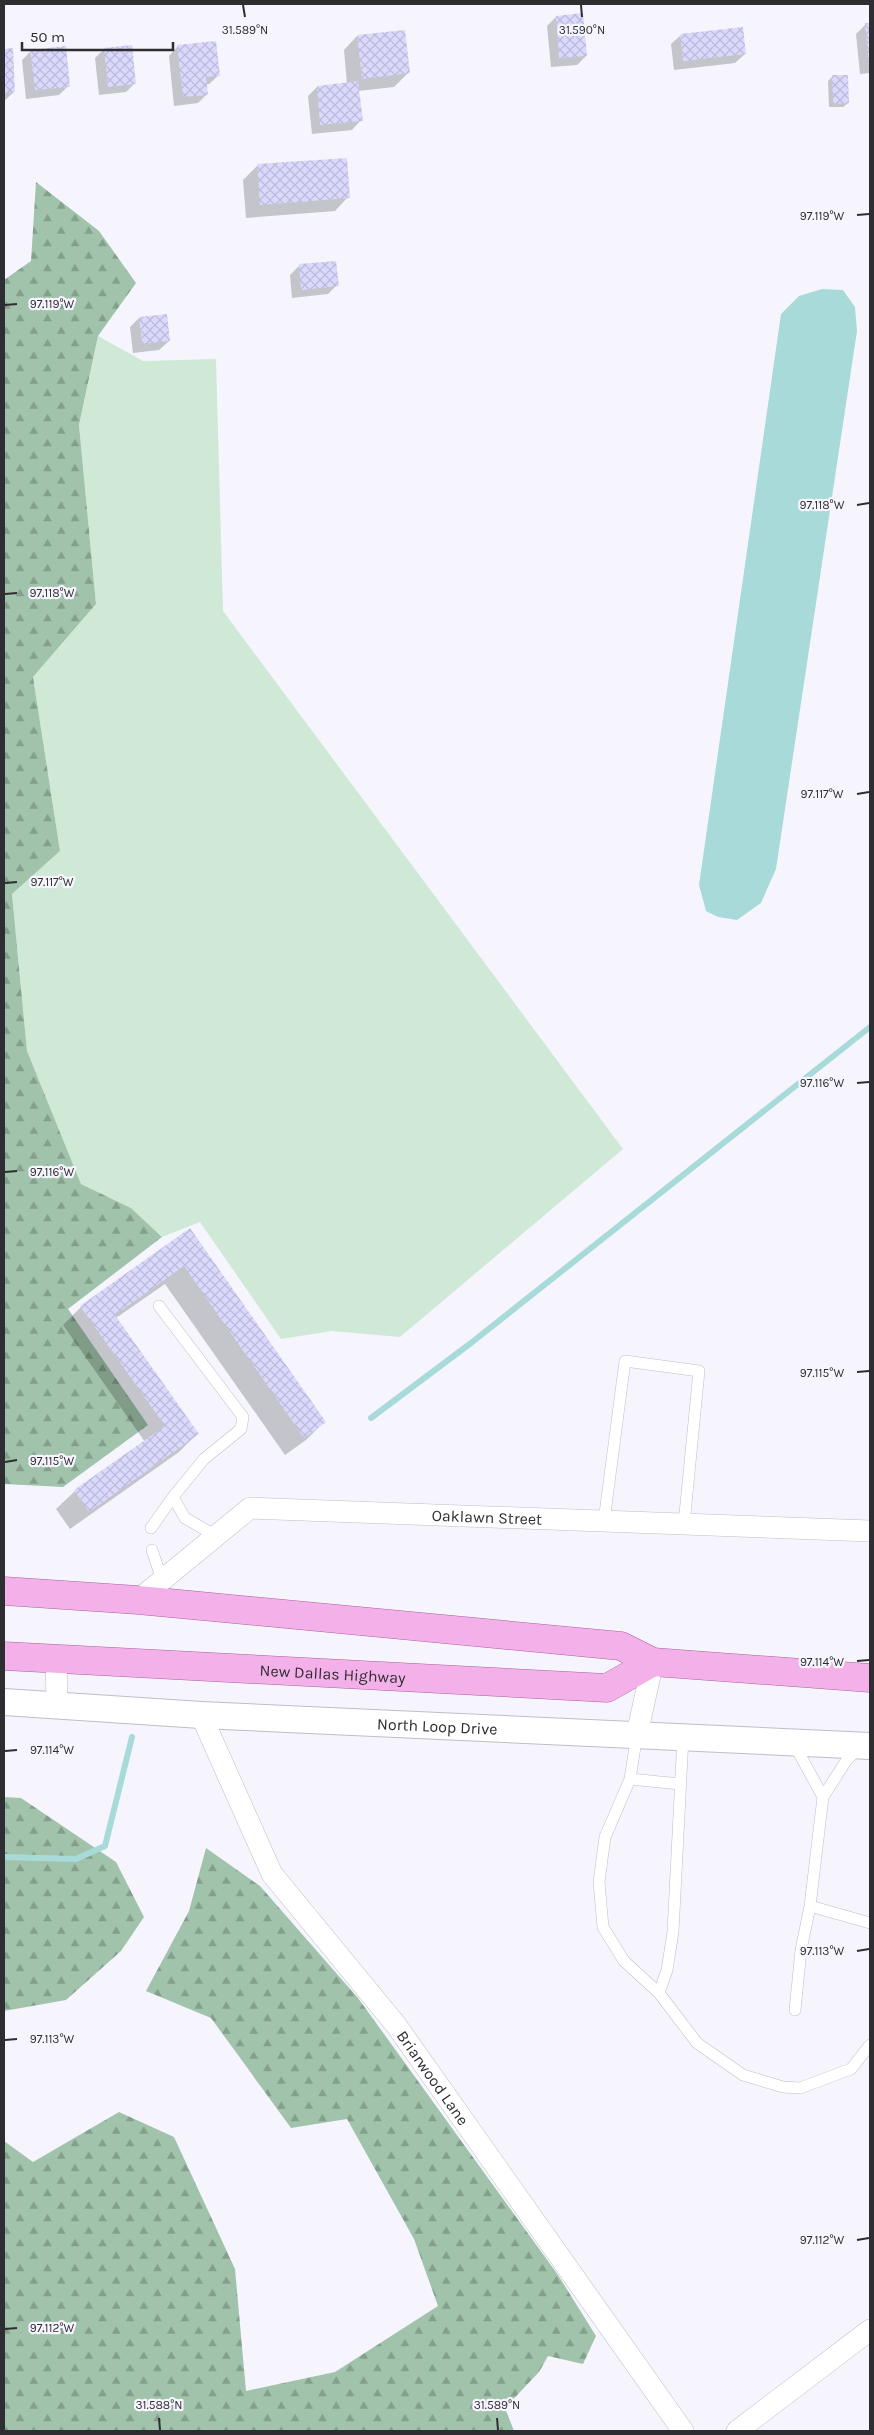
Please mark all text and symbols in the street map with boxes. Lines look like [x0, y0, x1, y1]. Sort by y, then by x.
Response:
scale bar [22, 20, 174, 52]
text: 31.589°N [222, 23, 268, 37]
text: 31.590°N [559, 23, 605, 37]
text: 50 m [30, 28, 65, 46]
text: 97.119°W [800, 209, 844, 223]
text: 97.119°W [30, 297, 74, 311]
text: 97.118°W [800, 498, 845, 512]
text: 97.118°W [30, 586, 75, 600]
text: 97.117°W [800, 787, 844, 801]
text: 97.117°W [30, 875, 74, 889]
text: 97.116°W [800, 1076, 844, 1090]
text: 97.116°W [30, 1165, 74, 1179]
text: 97.115°W [800, 1366, 844, 1380]
text: 97.115°W [30, 1454, 74, 1468]
street label: Oaklawn Street [431, 1505, 542, 1528]
text: 97.114°W [800, 1655, 844, 1669]
street label: New Dallas Highway [259, 1660, 406, 1687]
street label: North Loop Drive [377, 1714, 498, 1738]
text: 97.114°W [30, 1743, 74, 1757]
text: 97.113°W [800, 1944, 845, 1958]
street label: Briarwood Lane [393, 2027, 473, 2129]
text: 97.113°W [30, 2032, 75, 2046]
text: 97.112°W [800, 2233, 844, 2247]
text: 97.112°W [30, 2321, 74, 2335]
text: 31.588°N [135, 2398, 183, 2412]
text: 31.589°N [474, 2398, 520, 2412]

